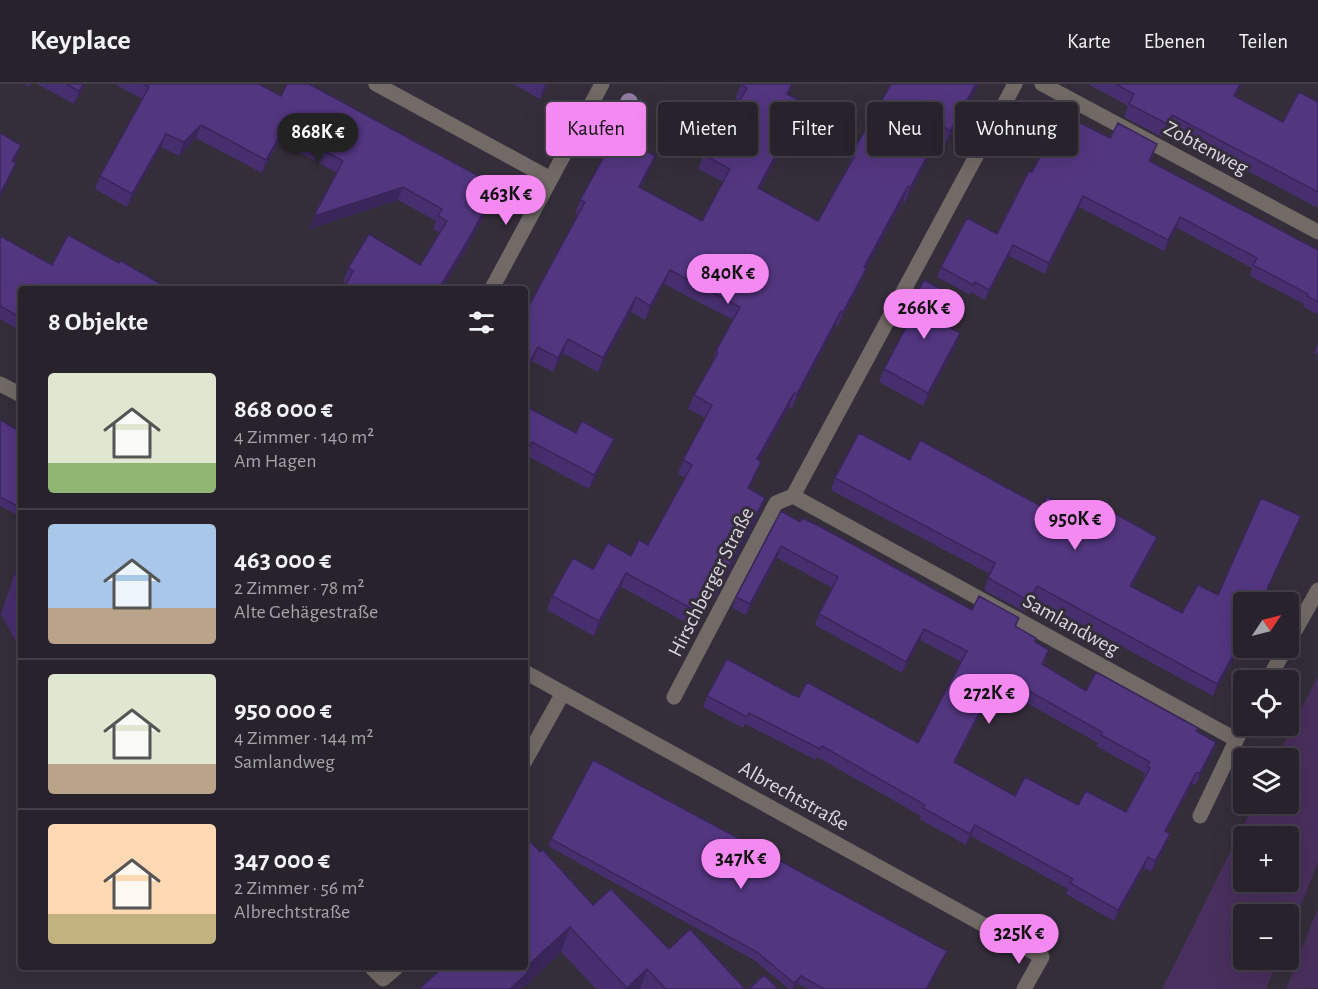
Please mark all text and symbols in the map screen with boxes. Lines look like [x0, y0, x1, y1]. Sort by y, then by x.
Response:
text: Keyplace [30, 27, 131, 55]
text: Karte [1067, 31, 1111, 52]
text: Ebenen [1144, 31, 1206, 52]
text: Teilen [1239, 31, 1288, 52]
chip: Kaufen [546, 102, 646, 156]
chip: Mieten [658, 102, 758, 156]
chip: Filter [770, 102, 855, 156]
chip: Neu [867, 102, 943, 156]
chip: Wohnung [955, 102, 1078, 156]
pin: 868K € [269, 113, 367, 164]
street label: Zobtenweg [1161, 117, 1252, 179]
text: 868K € [291, 122, 345, 142]
pin: 463K € [457, 175, 555, 226]
text: 463K € [480, 184, 532, 204]
pin: 840K € [679, 254, 777, 305]
text: 840K € [701, 263, 755, 283]
pin: 266K € [875, 289, 973, 340]
text: 266K € [898, 298, 950, 318]
icon: filters [465, 306, 498, 339]
text: 8 Objekte [48, 309, 148, 335]
text: 868 000 € [234, 396, 333, 422]
icon: home [96, 397, 168, 469]
text: 4 Zimmer · 140 m² [234, 427, 374, 447]
text: Am Hagen [234, 451, 316, 471]
pin: 950K € [1026, 500, 1124, 551]
street label: Hirschberger Straße [664, 504, 758, 660]
text: 950K € [1049, 509, 1101, 529]
text: 463 000 € [234, 547, 331, 573]
icon: home [96, 548, 168, 620]
text: 2 Zimmer · 78 m² [234, 578, 365, 598]
street label: Samlandweg [1020, 590, 1123, 660]
north arrow [1233, 592, 1299, 658]
map controls [1233, 592, 1299, 970]
text: Alte Gehägestraße [234, 602, 378, 622]
button: locate [1233, 670, 1299, 736]
pin: 272K € [940, 674, 1038, 725]
text: 272K € [963, 683, 1015, 703]
text: 950 000 € [234, 697, 332, 723]
icon: home [96, 698, 168, 770]
text: 4 Zimmer · 144 m² [234, 728, 373, 748]
button: layers [1233, 748, 1299, 814]
text: Samlandweg [234, 752, 335, 772]
street label: Albrechtstraße [736, 757, 852, 835]
button: + [1233, 826, 1299, 892]
pin: 347K € [692, 839, 790, 890]
text: 347 000 € [234, 847, 330, 873]
icon: home [96, 848, 168, 920]
text: 347K € [715, 848, 767, 868]
text: 2 Zimmer · 56 m² [234, 878, 365, 898]
text: Albrechtstraße [234, 902, 350, 922]
button: − [1233, 904, 1299, 970]
pin: 325K € [970, 914, 1068, 965]
text: 325K € [994, 923, 1044, 943]

